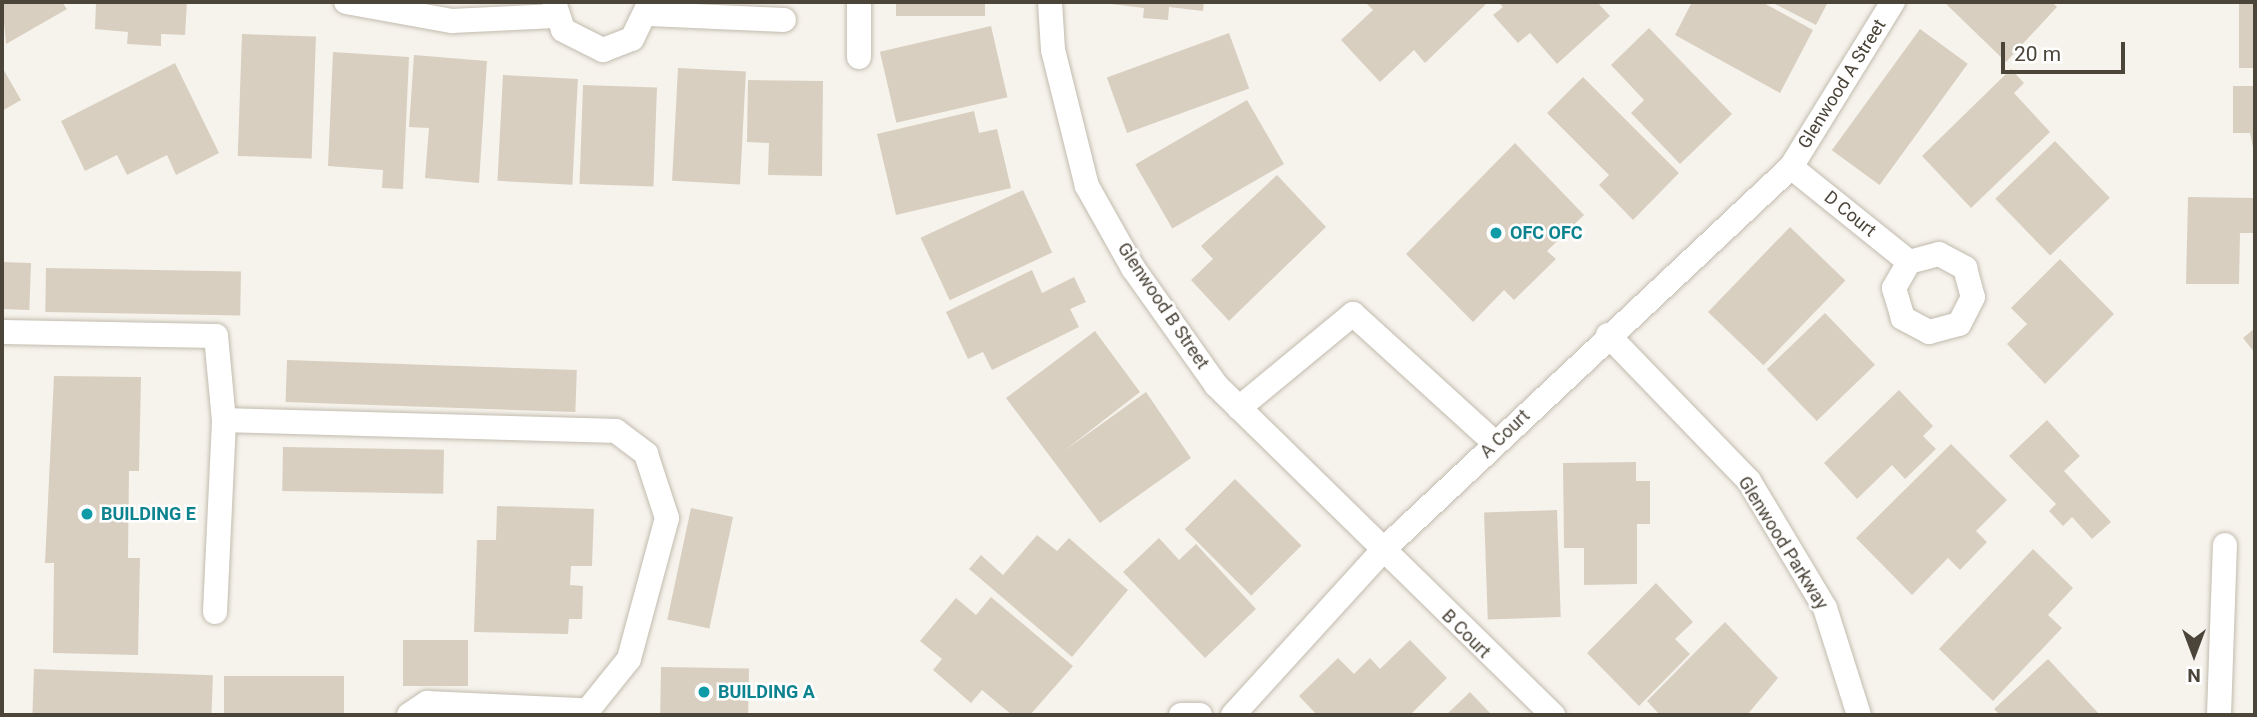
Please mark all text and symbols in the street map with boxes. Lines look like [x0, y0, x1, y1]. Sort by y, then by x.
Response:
street label: Glenwood A Street [1793, 15, 1891, 153]
scale bar [2005, 28, 2129, 72]
text: 20 m [2014, 42, 2061, 66]
street label: D Court [1820, 187, 1880, 241]
place label: OFC OFC [1510, 222, 1583, 244]
marker: OFC OFC [1488, 225, 1504, 241]
street label: Glenwood B Street [1113, 239, 1213, 373]
street label: A Court [1476, 405, 1534, 463]
street label: Glenwood Parkway [1733, 472, 1833, 614]
place label: BUILDING E [101, 503, 196, 525]
marker: BUILDING E [79, 506, 95, 522]
street label: B Court [1437, 605, 1495, 663]
north arrow [2159, 619, 2229, 689]
text: N [2187, 664, 2201, 687]
place label: BUILDING A [718, 681, 815, 703]
marker: BUILDING A [696, 684, 712, 700]

